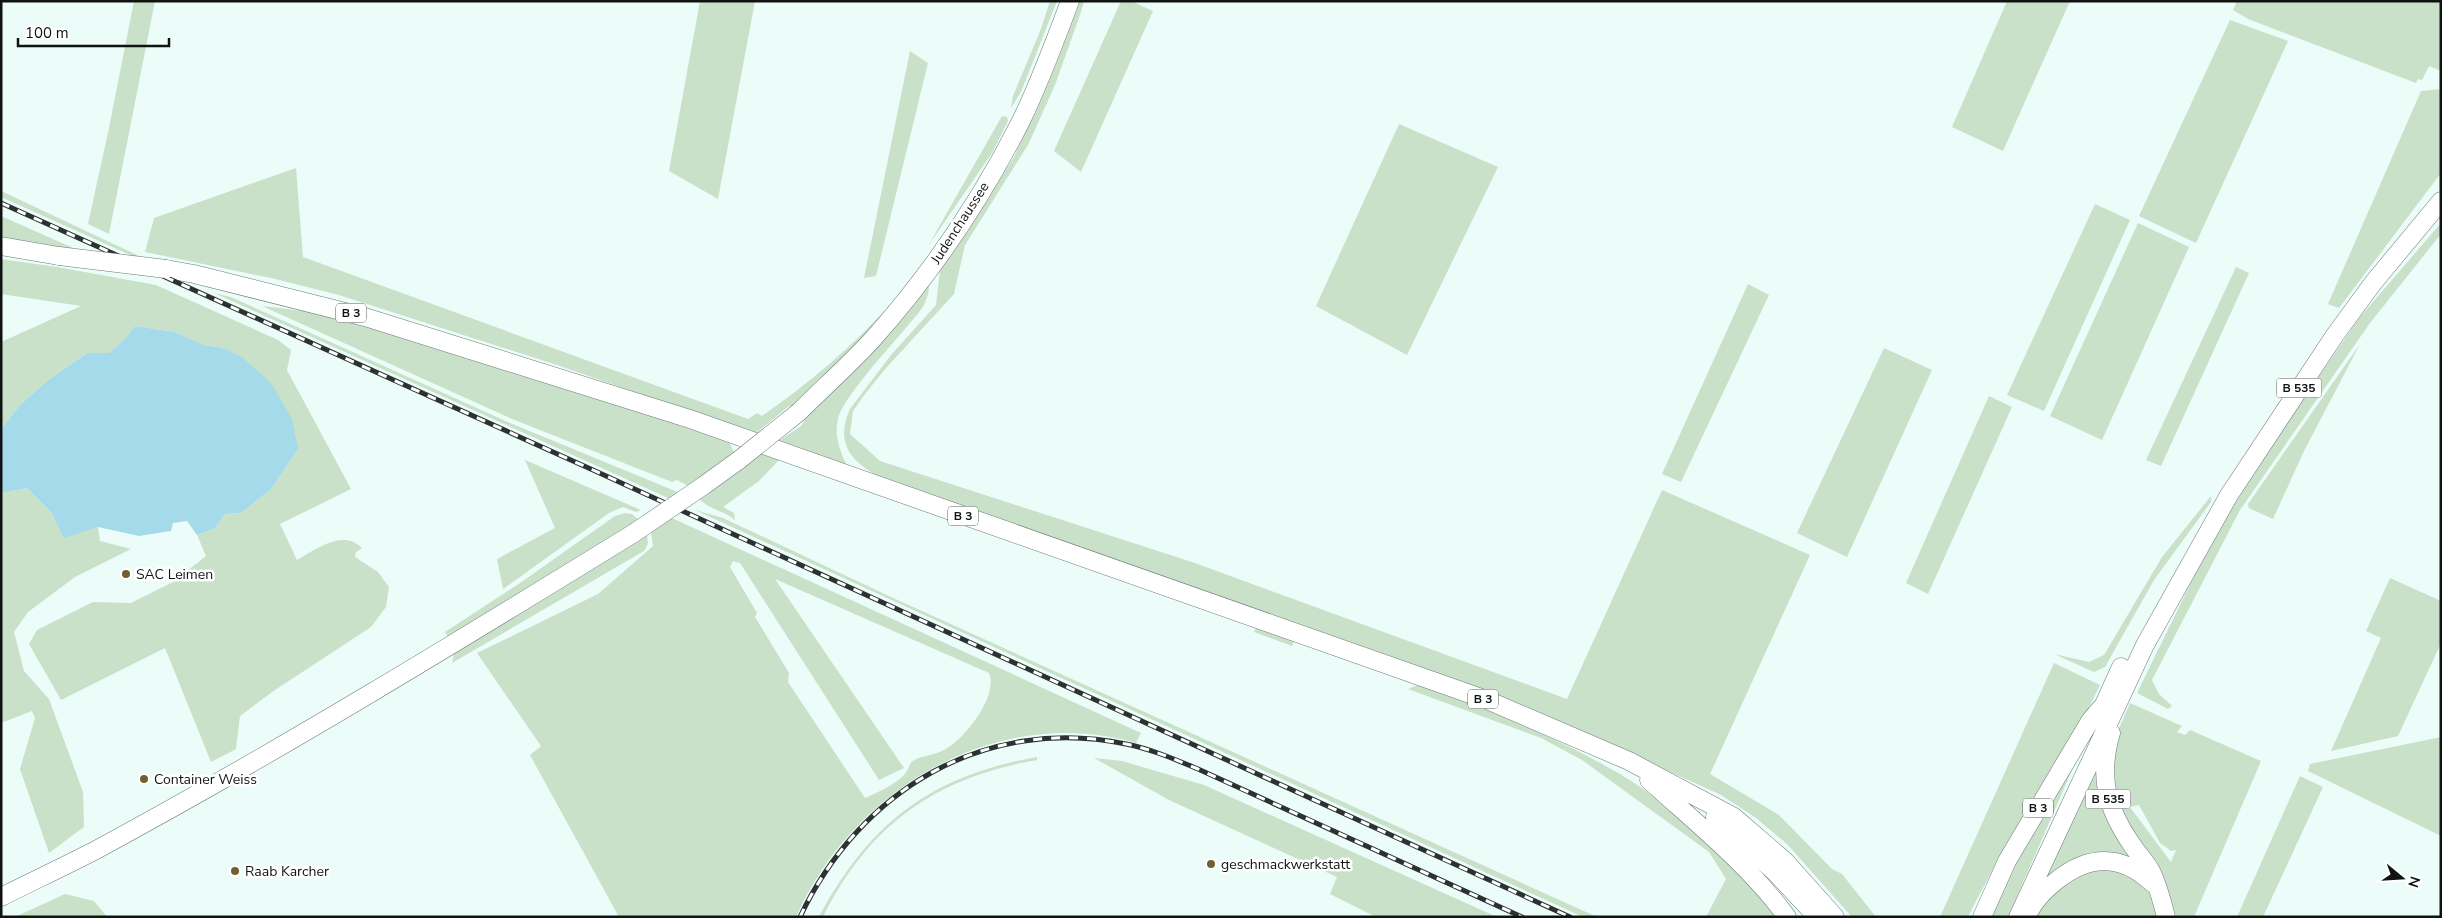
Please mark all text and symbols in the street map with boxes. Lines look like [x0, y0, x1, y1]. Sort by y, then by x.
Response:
scale bar [18, 15, 169, 47]
text: 100 m [25, 23, 69, 43]
street label: Judenchaussee [926, 178, 994, 268]
road number: B 3 [336, 304, 366, 322]
road number: B 535 [2276, 378, 2322, 398]
road number: B 3 [948, 506, 978, 526]
place label: SAC Leimen [136, 565, 213, 584]
marker: SAC Leimen [120, 568, 132, 580]
road number: B 3 [1468, 690, 1498, 709]
place label: Container Weiss [154, 770, 257, 789]
marker: Container Weiss [138, 773, 150, 785]
road number: B 535 [2086, 790, 2130, 809]
road number: B 3 [2023, 798, 2053, 818]
north arrow [2377, 853, 2427, 903]
place label: geschmackwerkstatt [1221, 855, 1350, 874]
marker: geschmackwerkstatt [1205, 858, 1217, 870]
place label: Raab Karcher [245, 862, 329, 881]
marker: Raab Karcher [229, 865, 241, 877]
text: N [2403, 874, 2425, 890]

